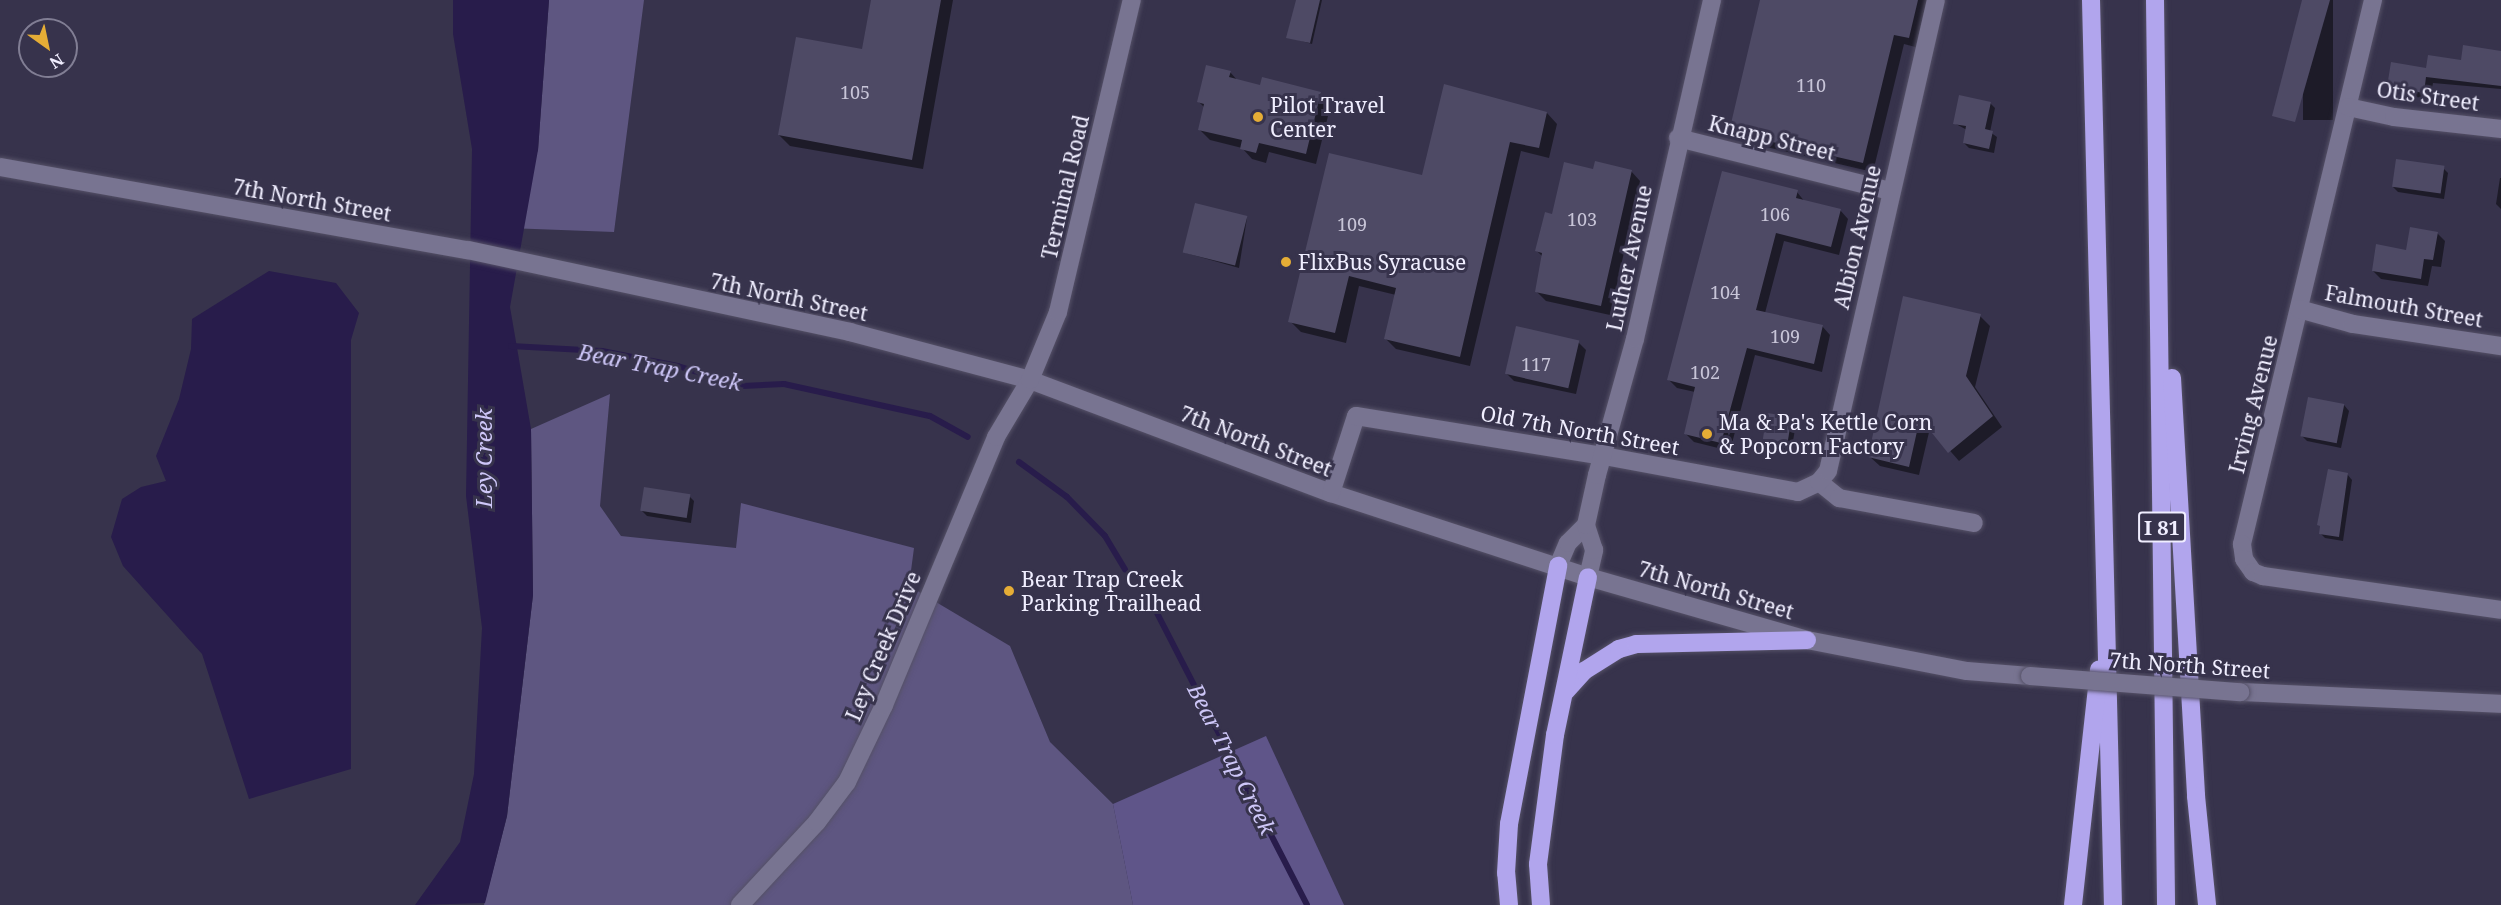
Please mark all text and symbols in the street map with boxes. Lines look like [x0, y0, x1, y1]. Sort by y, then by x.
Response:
north arrow [18, 18, 78, 78]
text: N [45, 49, 68, 74]
house number: 110 [1796, 74, 1826, 96]
street label: Otis Street [2375, 76, 2481, 116]
house number: 105 [840, 81, 870, 103]
place label: Pilot Travel Center [1270, 92, 1385, 142]
marker: Pilot Travel Center [1251, 110, 1265, 124]
street label: Knapp Street [1706, 110, 1838, 166]
street label: Terminal Road [1036, 112, 1094, 262]
street label: Albion Avenue [1828, 162, 1886, 312]
street label: 7th North Street [231, 174, 393, 226]
street label: Luther Avenue [1601, 183, 1657, 333]
house number: 106 [1760, 203, 1790, 225]
house number: 103 [1567, 208, 1597, 230]
house number: 109 [1337, 213, 1367, 235]
place label: FlixBus Syracuse [1298, 249, 1466, 275]
marker: FlixBus Syracuse [1279, 255, 1293, 269]
street label: 7th North Street [708, 268, 870, 326]
street label: Falmouth Street [2323, 280, 2485, 332]
house number: 104 [1710, 281, 1740, 303]
house number: 109 [1770, 325, 1800, 347]
street label: Irving Avenue [2224, 332, 2282, 476]
water label: Bear Trap Creek [576, 338, 744, 396]
house number: 117 [1521, 353, 1551, 375]
house number: 102 [1690, 361, 1720, 383]
street label: 7th North Street [1176, 400, 1336, 482]
street label: Old 7th North Street [1479, 400, 1681, 460]
water label: Ley Creek [471, 408, 497, 508]
place label: Ma & Pa's Kettle Corn & Popcorn Factory [1719, 409, 1932, 459]
marker: Ma & Pa's Kettle Corn & Popcorn Factory [1700, 427, 1714, 441]
road number: I 81 [2138, 510, 2186, 544]
street label: 7th North Street [1635, 556, 1797, 624]
place label: Bear Trap Creek Parking Trailhead [1021, 566, 1201, 616]
street label: Ley Creek Drive [840, 567, 926, 725]
marker: Bear Trap Creek Parking Trailhead [1002, 584, 1016, 598]
street label: 7th North Street [2109, 647, 2271, 683]
water label: Bear Trap Creek [1182, 679, 1282, 839]

